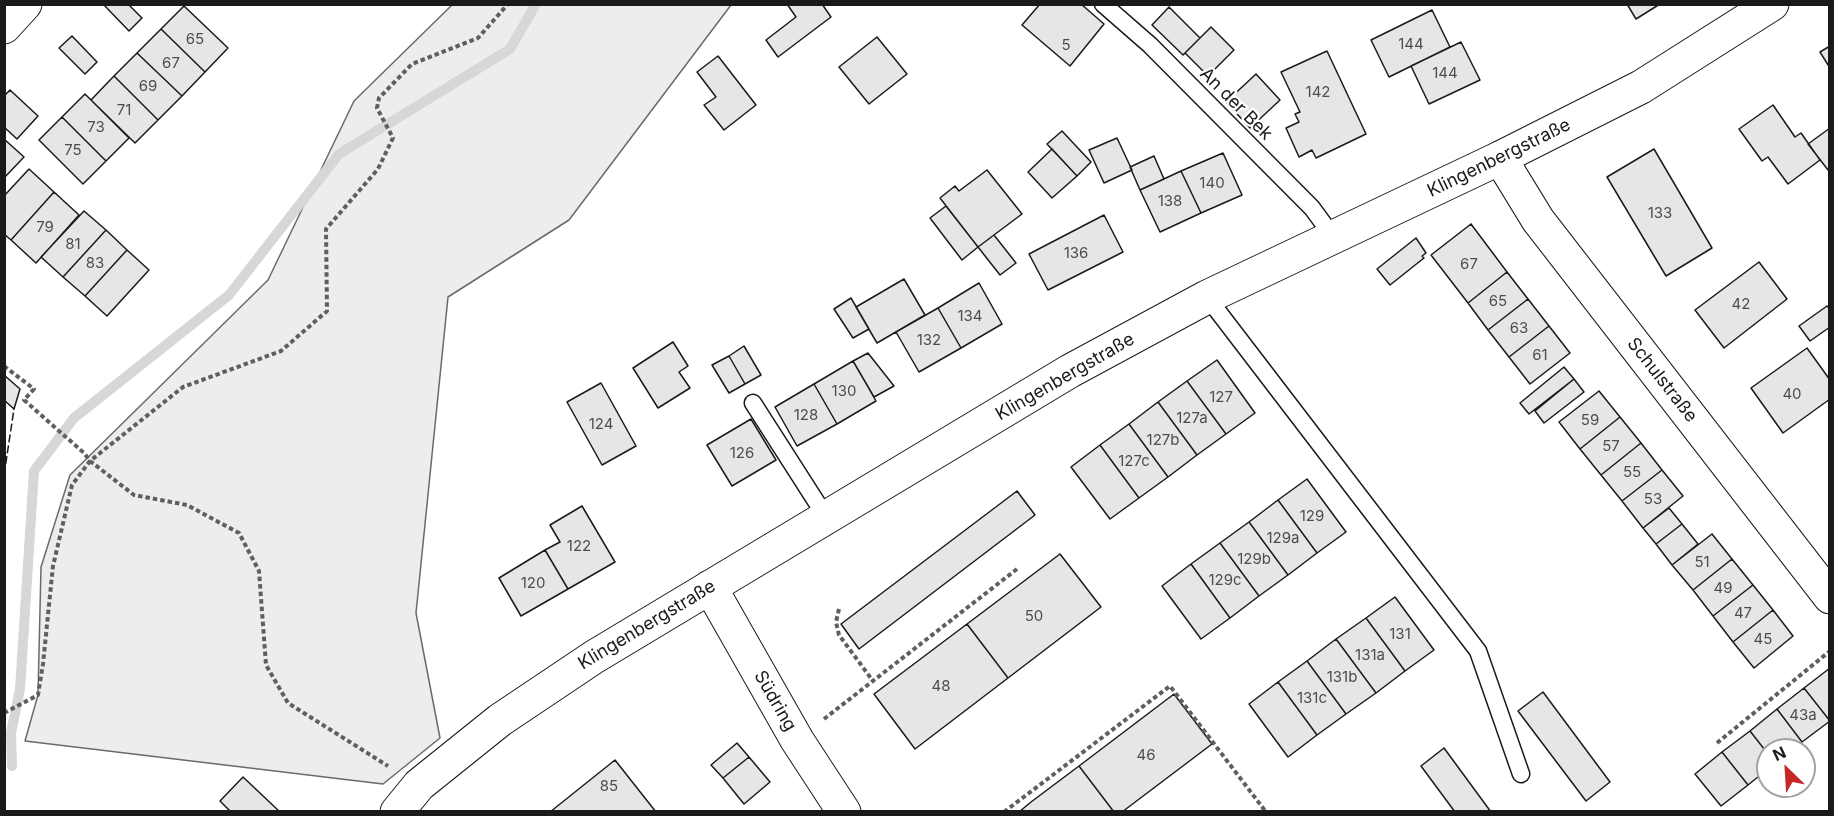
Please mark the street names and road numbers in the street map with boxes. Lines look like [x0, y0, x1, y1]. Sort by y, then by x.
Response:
street label: An der Bek [1195, 63, 1277, 145]
street label: Klingenbergstraße [1424, 114, 1574, 202]
street label: Klingenbergstraße [992, 329, 1138, 425]
street label: Schulstraße [1622, 333, 1702, 427]
street label: Klingenbergstraße [574, 575, 720, 675]
street label: Südring [749, 667, 801, 735]

